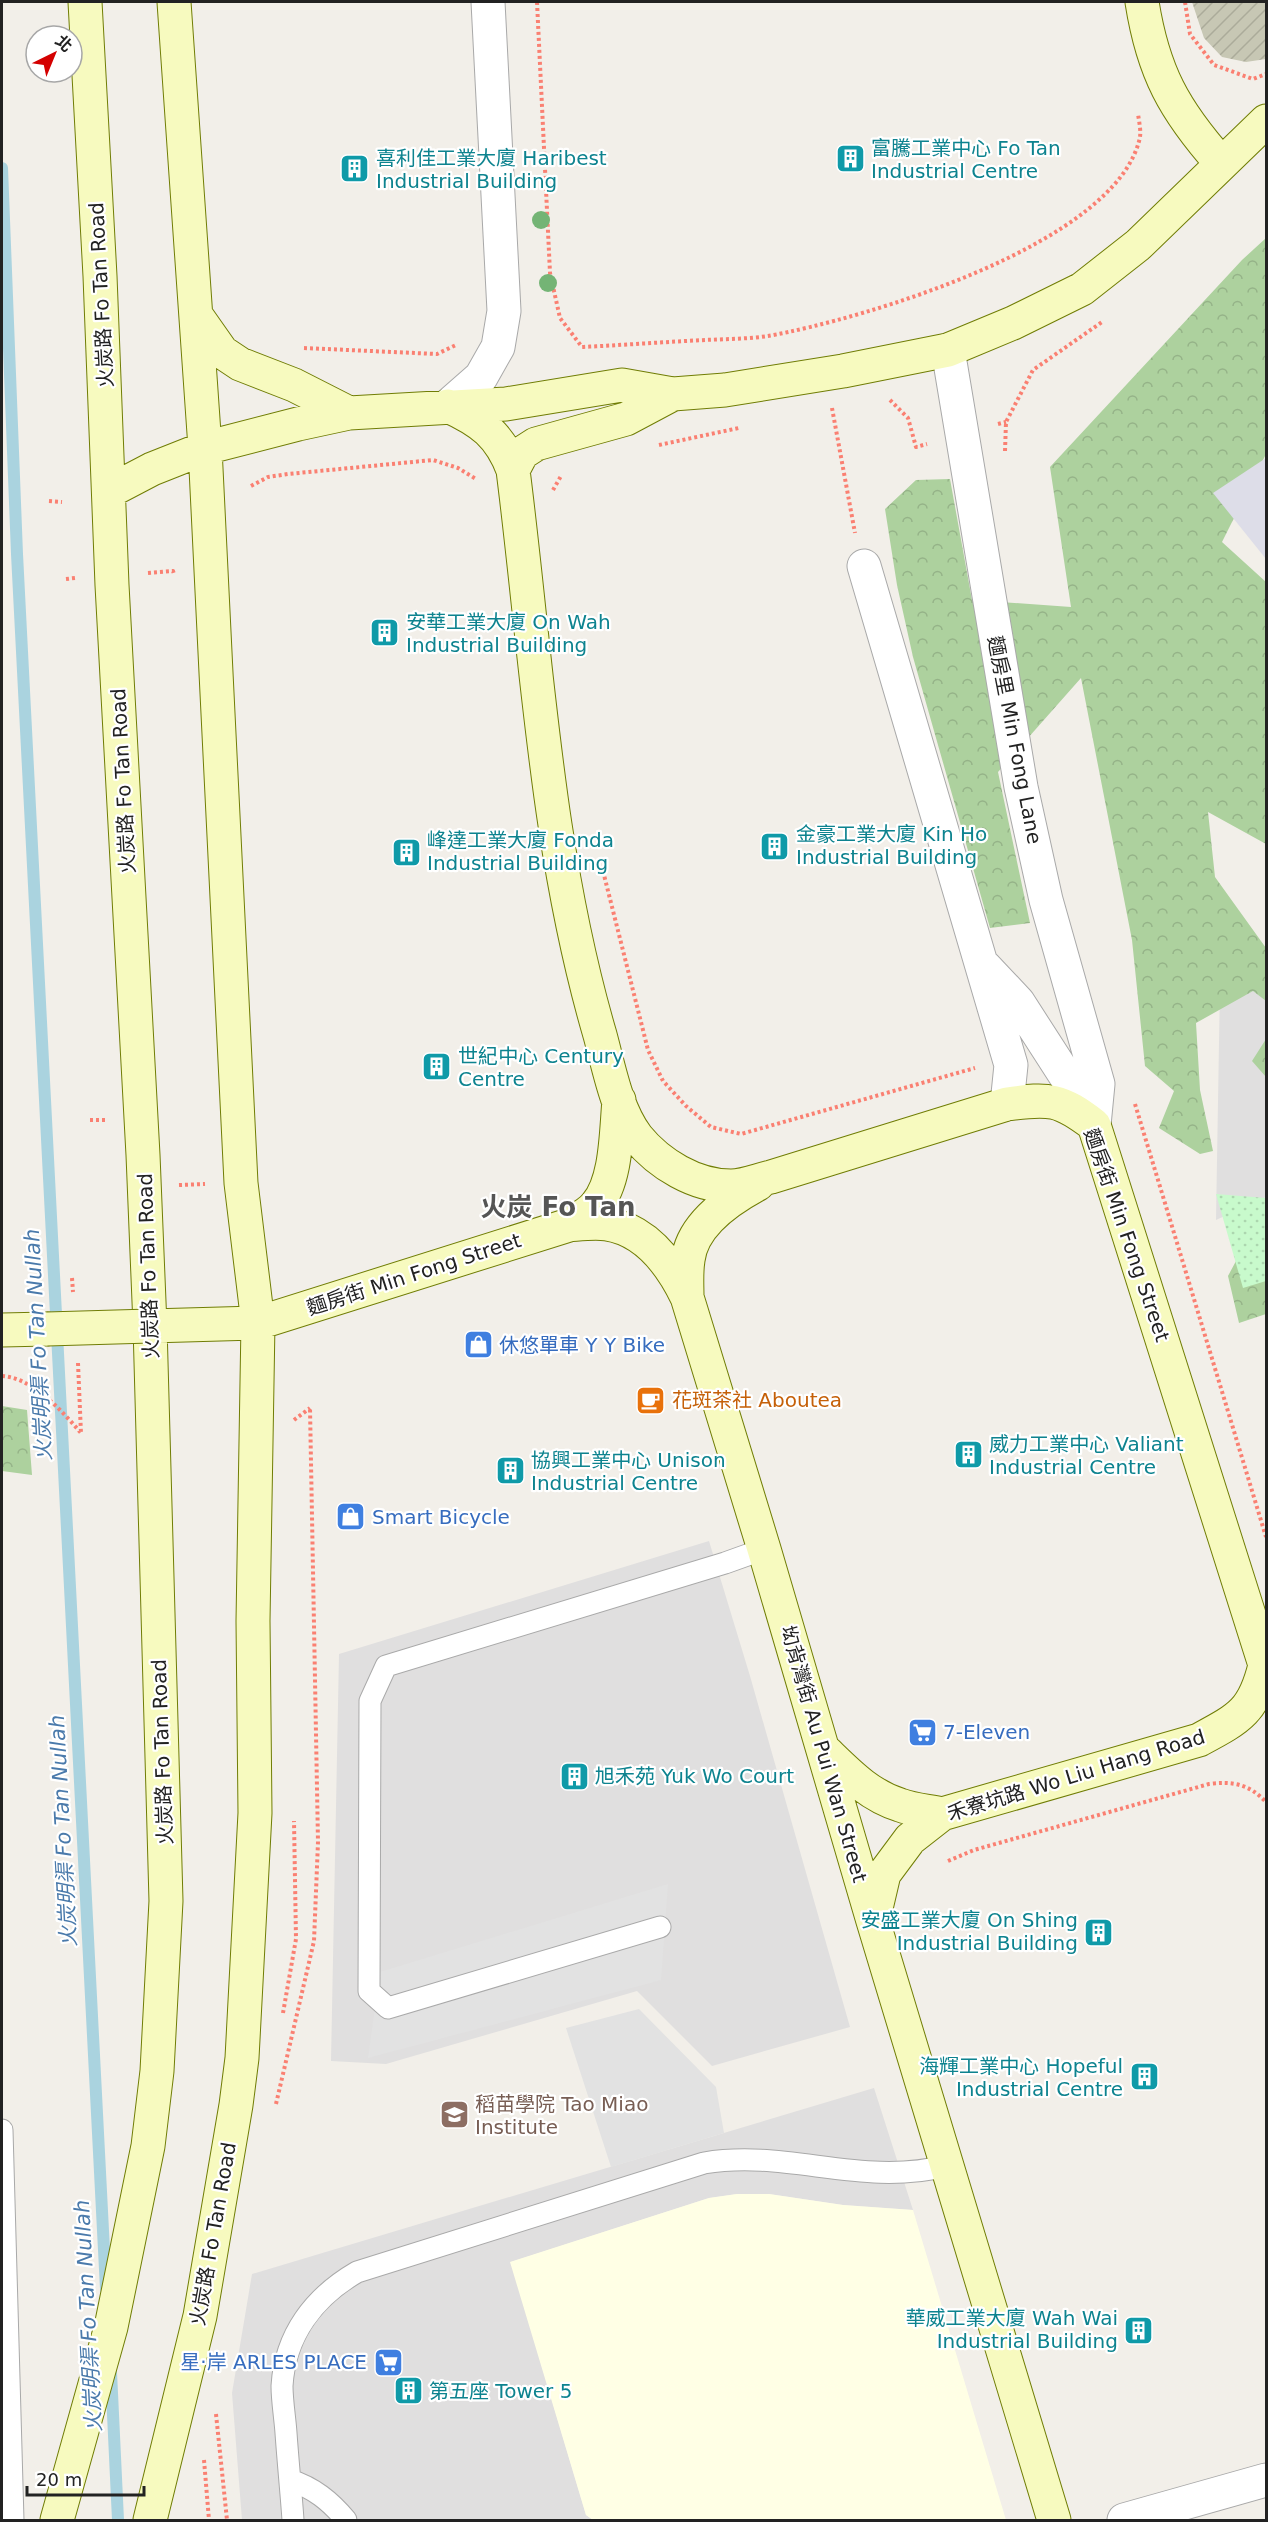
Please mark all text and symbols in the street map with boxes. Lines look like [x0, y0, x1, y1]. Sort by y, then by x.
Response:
north arrow [24, 24, 84, 84]
text: 北 [52, 31, 76, 56]
place label: 富騰工業中心 Fo Tan Industrial Centre [871, 136, 1061, 183]
building icon: 富騰工業中心 Fo Tan Industrial Centre [834, 143, 866, 175]
place label: 喜利佳工業大廈 Haribest Industrial Building [376, 146, 607, 193]
building icon: 喜利佳工業大廈 Haribest Industrial Building [339, 153, 371, 185]
street label: 火炭路 Fo Tan Road [84, 201, 118, 389]
place label: 安華工業大廈 On Wah Industrial Building [406, 610, 611, 657]
building icon: 安華工業大廈 On Wah Industrial Building [369, 617, 401, 649]
street label: 麵房里 Min Fong Lane [983, 634, 1047, 846]
street label: 火炭路 Fo Tan Road [106, 687, 140, 875]
place label: 金豪工業大廈 Kin Ho Industrial Building [796, 822, 987, 869]
place label: 峰達工業大廈 Fonda Industrial Building [427, 828, 614, 875]
building icon: 金豪工業大廈 Kin Ho Industrial Building [759, 830, 791, 862]
building icon: 峰達工業大廈 Fonda Industrial Building [390, 836, 422, 868]
place label: 世紀中心 Century Centre [458, 1044, 624, 1091]
building icon: 世紀中心 Century Centre [421, 1051, 453, 1083]
street label: 麵房街 Min Fong Street [1079, 1125, 1175, 1345]
street label: 火炭路 Fo Tan Road [133, 1173, 163, 1359]
district label: 火炭 Fo Tan [480, 1192, 636, 1222]
water label: 火炭明渠 Fo Tan Nullah [20, 1228, 56, 1462]
street label: 麵房街 Min Fong Street [304, 1228, 524, 1320]
shop icon: 休悠單車 Y Y Bike [462, 1329, 494, 1361]
place label: 休悠單車 Y Y Bike [499, 1333, 665, 1357]
cafe icon: 花斑茶社 Aboutea [635, 1384, 667, 1416]
place label: 花斑茶社 Aboutea [672, 1388, 842, 1412]
place label: 威力工業中心 Valiant Industrial Centre [989, 1432, 1184, 1479]
building icon: 威力工業中心 Valiant Industrial Centre [952, 1439, 984, 1471]
place label: 協興工業中心 Unison Industrial Centre [531, 1448, 726, 1495]
building icon: 協興工業中心 Unison Industrial Centre [494, 1455, 526, 1487]
shop icon: Smart Bicycle [335, 1501, 367, 1533]
place label: Smart Bicycle [372, 1505, 510, 1529]
street label: 㘭背灣街 Au Pui Wan Street [776, 1623, 872, 1885]
street label: 火炭路 Fo Tan Road [147, 1659, 177, 1845]
water label: 火炭明渠 Fo Tan Nullah [45, 1714, 81, 1948]
supermarket icon: 7-Eleven [906, 1716, 938, 1748]
place label: 7-Eleven [943, 1720, 1030, 1744]
street label: 禾寮坑路 Wo Liu Hang Road [944, 1724, 1208, 1826]
building icon: 旭禾苑 Yuk Wo Court [558, 1760, 590, 1792]
place label: 旭禾苑 Yuk Wo Court [595, 1764, 794, 1788]
place label: 安盛工業大廈 On Shing Industrial Building [861, 1908, 1078, 1955]
building icon: 安盛工業大廈 On Shing Industrial Building [1083, 1916, 1115, 1948]
place label: 海輝工業中心 Hopeful Industrial Centre [919, 2054, 1123, 2101]
building icon: 海輝工業中心 Hopeful Industrial Centre [1128, 2061, 1160, 2093]
place label: 稻苗學院 Tao Miao Institute [475, 2092, 648, 2139]
school or university icon: 稻苗學院 Tao Miao Institute [438, 2099, 470, 2131]
street label: 火炭路 Fo Tan Road [185, 2140, 241, 2328]
water label: 火炭明渠 Fo Tan Nullah [70, 2199, 106, 2433]
place label: 華威工業大廈 Wah Wai Industrial Building [906, 2306, 1118, 2353]
building icon: 華威工業大廈 Wah Wai Industrial Building [1123, 2314, 1155, 2346]
supermarket icon: 星·岸 ARLES PLACE [372, 2346, 404, 2378]
place label: 星·岸 ARLES PLACE [180, 2350, 367, 2374]
building icon: 第五座 Tower 5 [392, 2375, 424, 2407]
place label: 第五座 Tower 5 [429, 2379, 572, 2403]
scale bar [27, 2459, 144, 2497]
text: 20 m [36, 2469, 82, 2490]

